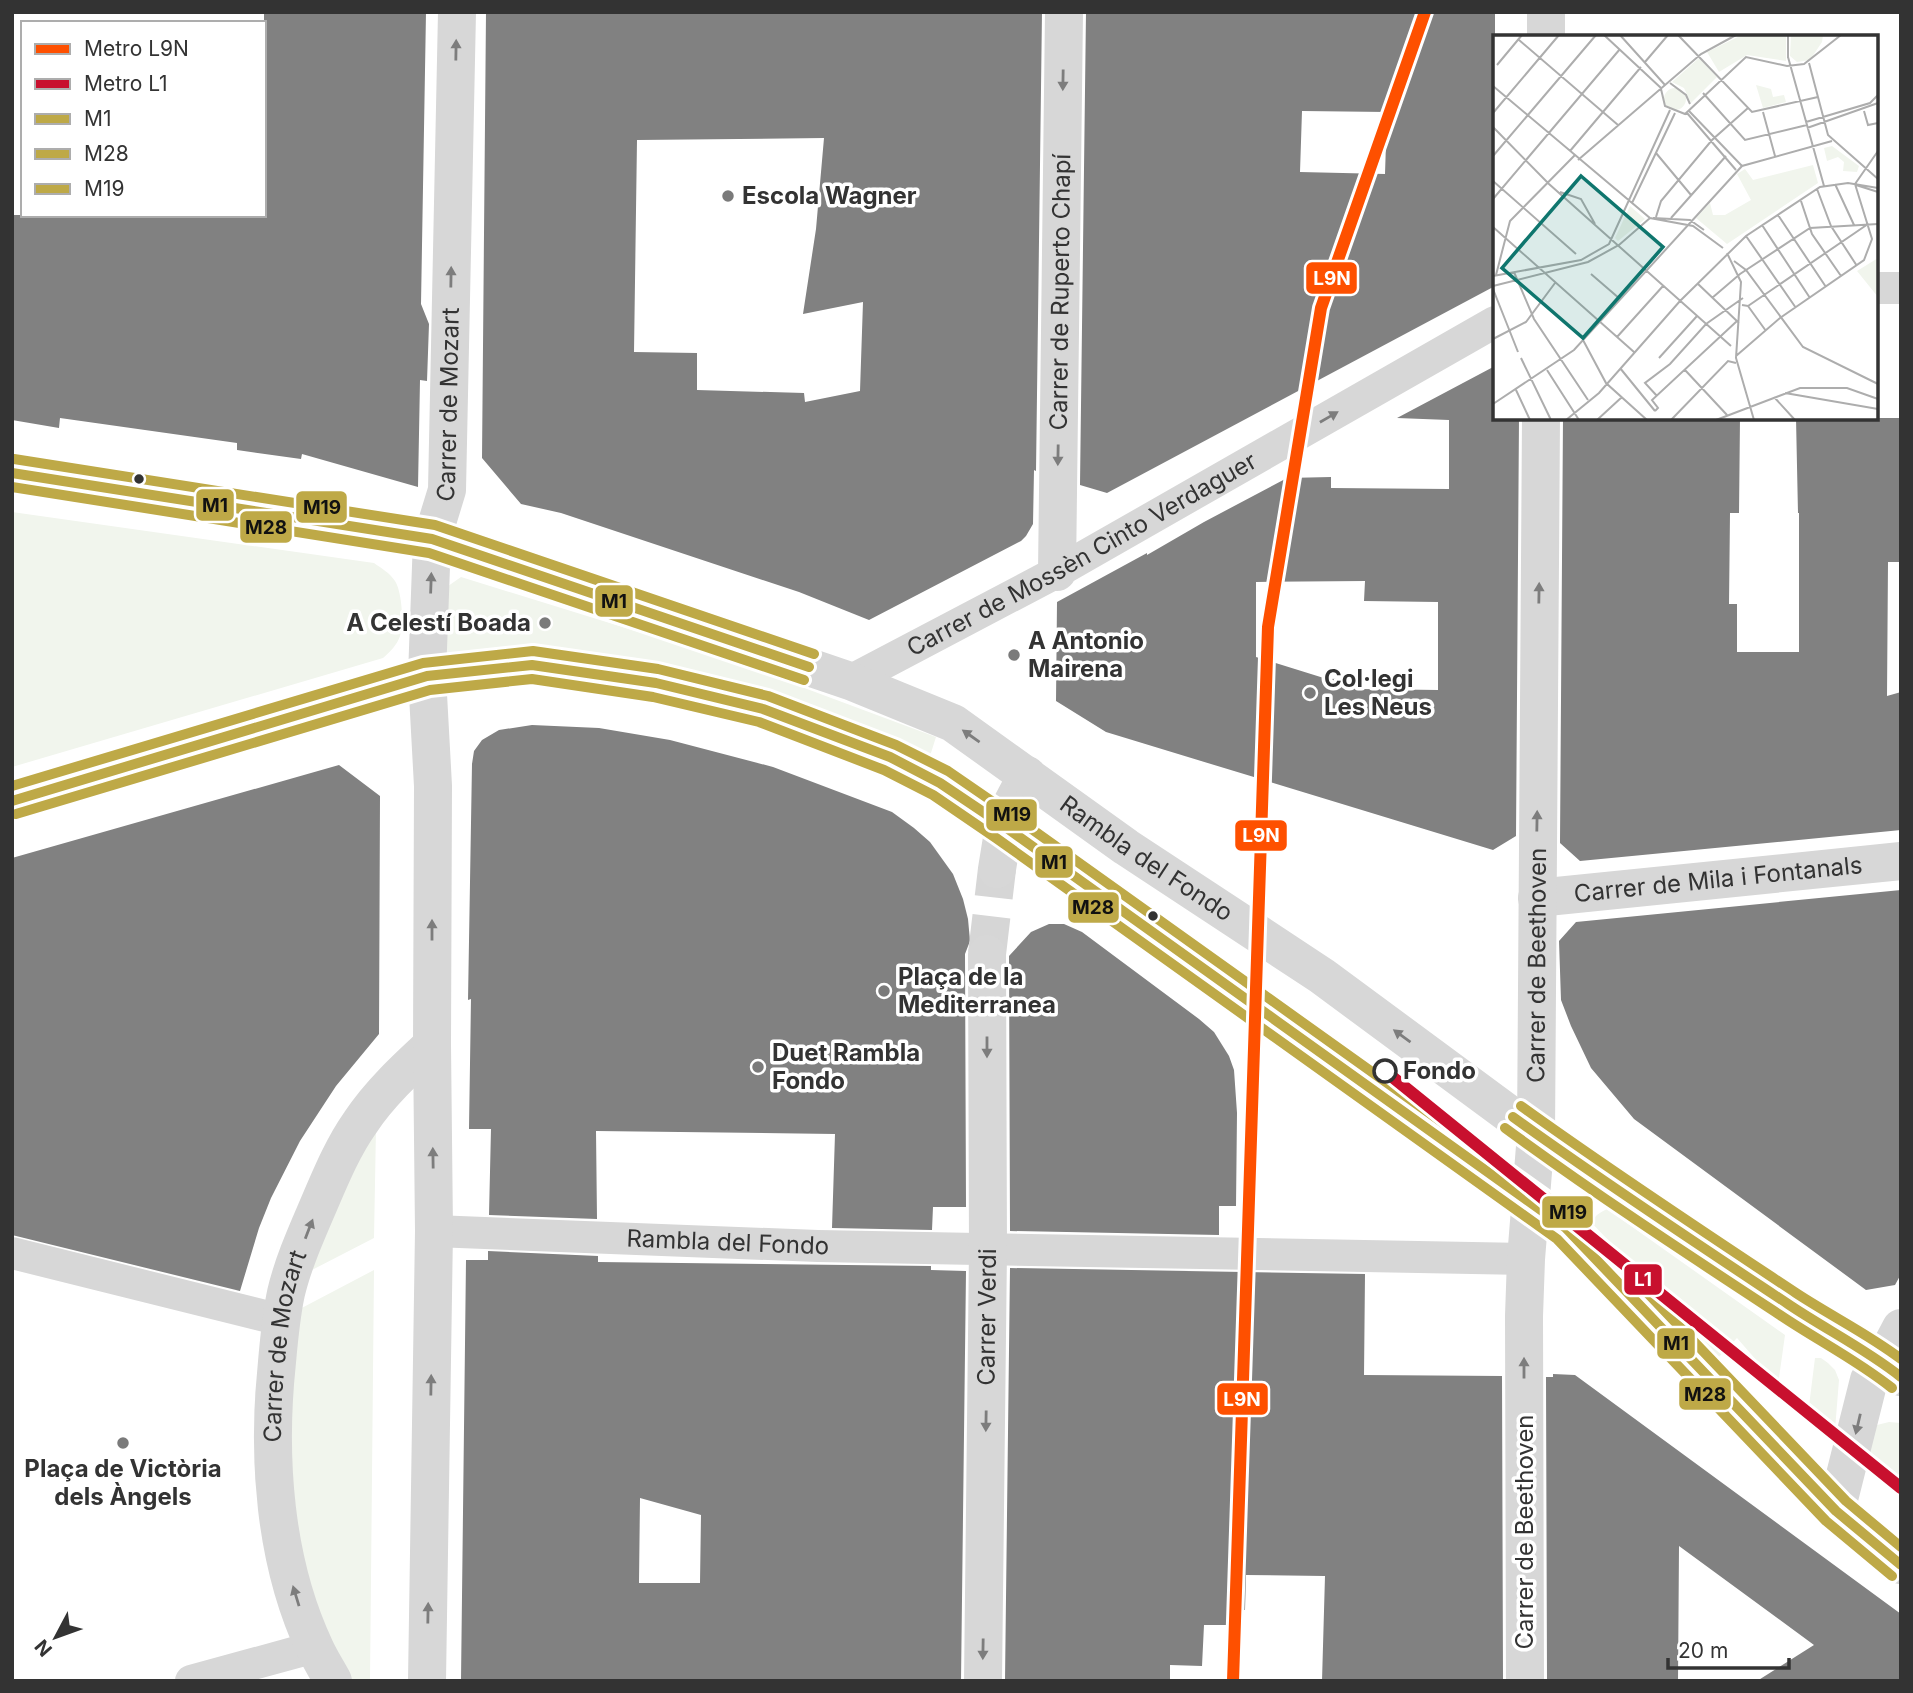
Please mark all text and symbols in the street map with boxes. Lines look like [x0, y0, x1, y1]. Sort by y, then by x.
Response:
legend [21, 21, 266, 217]
inset map [1493, 35, 1878, 420]
text: Metro L9N [84, 36, 189, 61]
one-way arrow [450, 38, 462, 60]
one-way arrow [1057, 70, 1069, 92]
text: Metro L1 [84, 71, 168, 96]
text: M1 [84, 106, 112, 131]
text: M28 [84, 141, 129, 166]
street label: Carrer de Ruperto Chapí [1044, 153, 1076, 430]
text: M19 [84, 176, 125, 201]
place label: Escola Wagner [742, 181, 917, 210]
marker: Escola Wagner [720, 188, 736, 204]
line badge: L9N [1305, 261, 1358, 295]
one-way arrow [446, 266, 457, 288]
text: L9N [1313, 267, 1351, 290]
street label: Carrer de Mozart [429, 307, 465, 505]
one-way arrow [1319, 411, 1338, 423]
one-way arrow [1052, 444, 1064, 466]
street label: Carrer de Mossèn Cinto Verdaguer [902, 446, 1262, 662]
unlabelled marker [132, 472, 146, 486]
line badge: M1 [195, 488, 235, 522]
line badge: M19 [295, 490, 348, 524]
text: M1 [202, 494, 228, 517]
text: M19 [303, 496, 341, 519]
line badge: M28 [239, 510, 293, 544]
text: M28 [245, 516, 287, 539]
one-way arrow [425, 572, 436, 594]
one-way arrow [1533, 582, 1545, 604]
line badge: M1 [594, 584, 634, 618]
text: M1 [601, 590, 627, 613]
place label: A Celestí Boada [346, 608, 531, 637]
marker: A Celestí Boada [537, 615, 553, 631]
place label: A Antonio Mairena [1028, 626, 1144, 683]
marker: A Antonio Mairena [1006, 647, 1022, 663]
place label: Col·legi Les Neus [1324, 664, 1432, 721]
marker: Col·legi Les Neus [1302, 685, 1318, 701]
one-way arrow [962, 729, 980, 743]
street label: Rambla del Fondo [1054, 789, 1238, 927]
line badge: M19 [985, 798, 1038, 832]
text: M19 [993, 803, 1031, 826]
one-way arrow [1531, 810, 1543, 832]
line badge: L9N [1234, 819, 1288, 852]
text: L9N [1242, 824, 1280, 847]
line badge: M1 [1034, 845, 1074, 879]
street label: Carrer de Beethoven [1521, 848, 1552, 1083]
street label: Carrer de Mila i Fontanals [1572, 850, 1864, 908]
text: M1 [1041, 851, 1067, 874]
line badge: M28 [1067, 891, 1120, 924]
text: M28 [1072, 896, 1114, 919]
unlabelled marker [1146, 909, 1160, 923]
one-way arrow [426, 919, 438, 941]
place label: Plaça de la Mediterranea [898, 962, 1056, 1019]
marker: Plaça de la Mediterranea [876, 983, 892, 999]
one-way arrow [1393, 1029, 1411, 1043]
one-way arrow [981, 1036, 993, 1058]
place label: Duet Rambla Fondo [772, 1038, 920, 1095]
place label: Fondo [1403, 1056, 1476, 1085]
marker: Duet Rambla Fondo [750, 1059, 766, 1075]
marker: Fondo [1373, 1059, 1397, 1083]
one-way arrow [427, 1146, 439, 1168]
line badge: M19 [1541, 1195, 1594, 1229]
text: M19 [1549, 1201, 1587, 1224]
one-way arrow [304, 1218, 315, 1239]
street label: Rambla del Fondo [626, 1224, 829, 1260]
street label: Carrer de Mozart [258, 1246, 312, 1443]
street label: Carrer Verdi [971, 1248, 1002, 1386]
line badge: L1 [1623, 1263, 1663, 1296]
text: L1 [1634, 1268, 1652, 1291]
line badge: M1 [1656, 1327, 1696, 1360]
text: M1 [1663, 1332, 1689, 1355]
one-way arrow [1518, 1356, 1530, 1378]
one-way arrow [426, 1374, 437, 1396]
line badge: M28 [1678, 1377, 1732, 1411]
line badge: L9N [1216, 1382, 1269, 1416]
text: M28 [1684, 1383, 1726, 1406]
text: L9N [1223, 1388, 1261, 1411]
one-way arrow [980, 1410, 992, 1432]
one-way arrow [1852, 1413, 1863, 1435]
street label: Carrer de Beethoven [1510, 1414, 1539, 1650]
marker: Plaça de Victòria dels Àngels [115, 1435, 131, 1451]
place label: Plaça de Victòria dels Àngels [24, 1454, 222, 1511]
one-way arrow [290, 1585, 301, 1606]
one-way arrow [422, 1601, 434, 1623]
north arrow [21, 1602, 91, 1672]
scale bar [1668, 1626, 1789, 1670]
text: N [30, 1635, 57, 1661]
one-way arrow [977, 1638, 989, 1660]
text: 20 m [1678, 1638, 1728, 1663]

